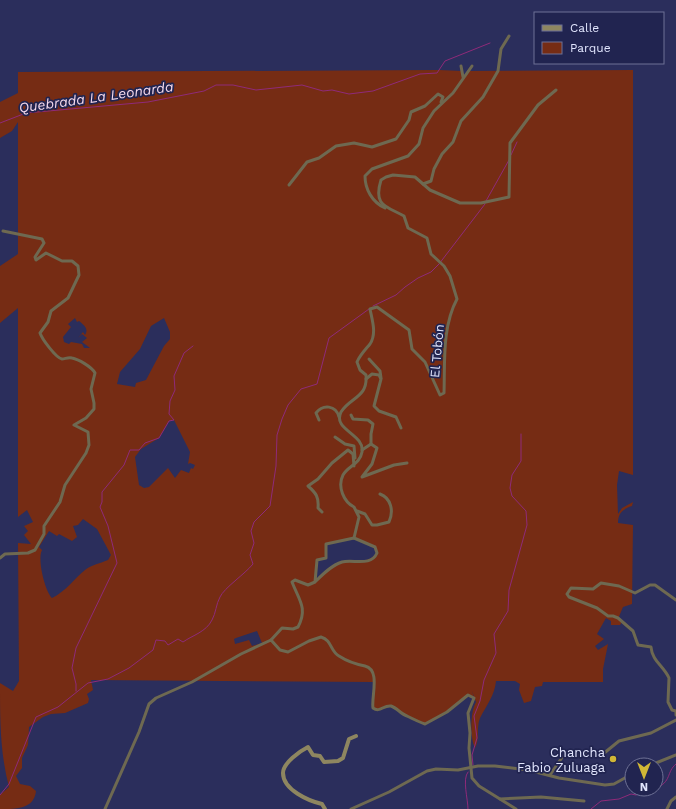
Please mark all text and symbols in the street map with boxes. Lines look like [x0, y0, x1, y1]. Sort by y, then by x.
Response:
legend [534, 12, 664, 64]
text: Calle [570, 21, 599, 35]
text: Parque [570, 41, 611, 55]
water label: Quebrada La Leonarda [18, 78, 175, 116]
street label: El Tobón [427, 323, 447, 379]
place label: Chancha Fabio Zuluaga [517, 745, 606, 775]
marker: Chancha Fabio Zuluaga [608, 754, 618, 764]
north arrow [624, 757, 664, 797]
text: N [640, 780, 648, 793]

